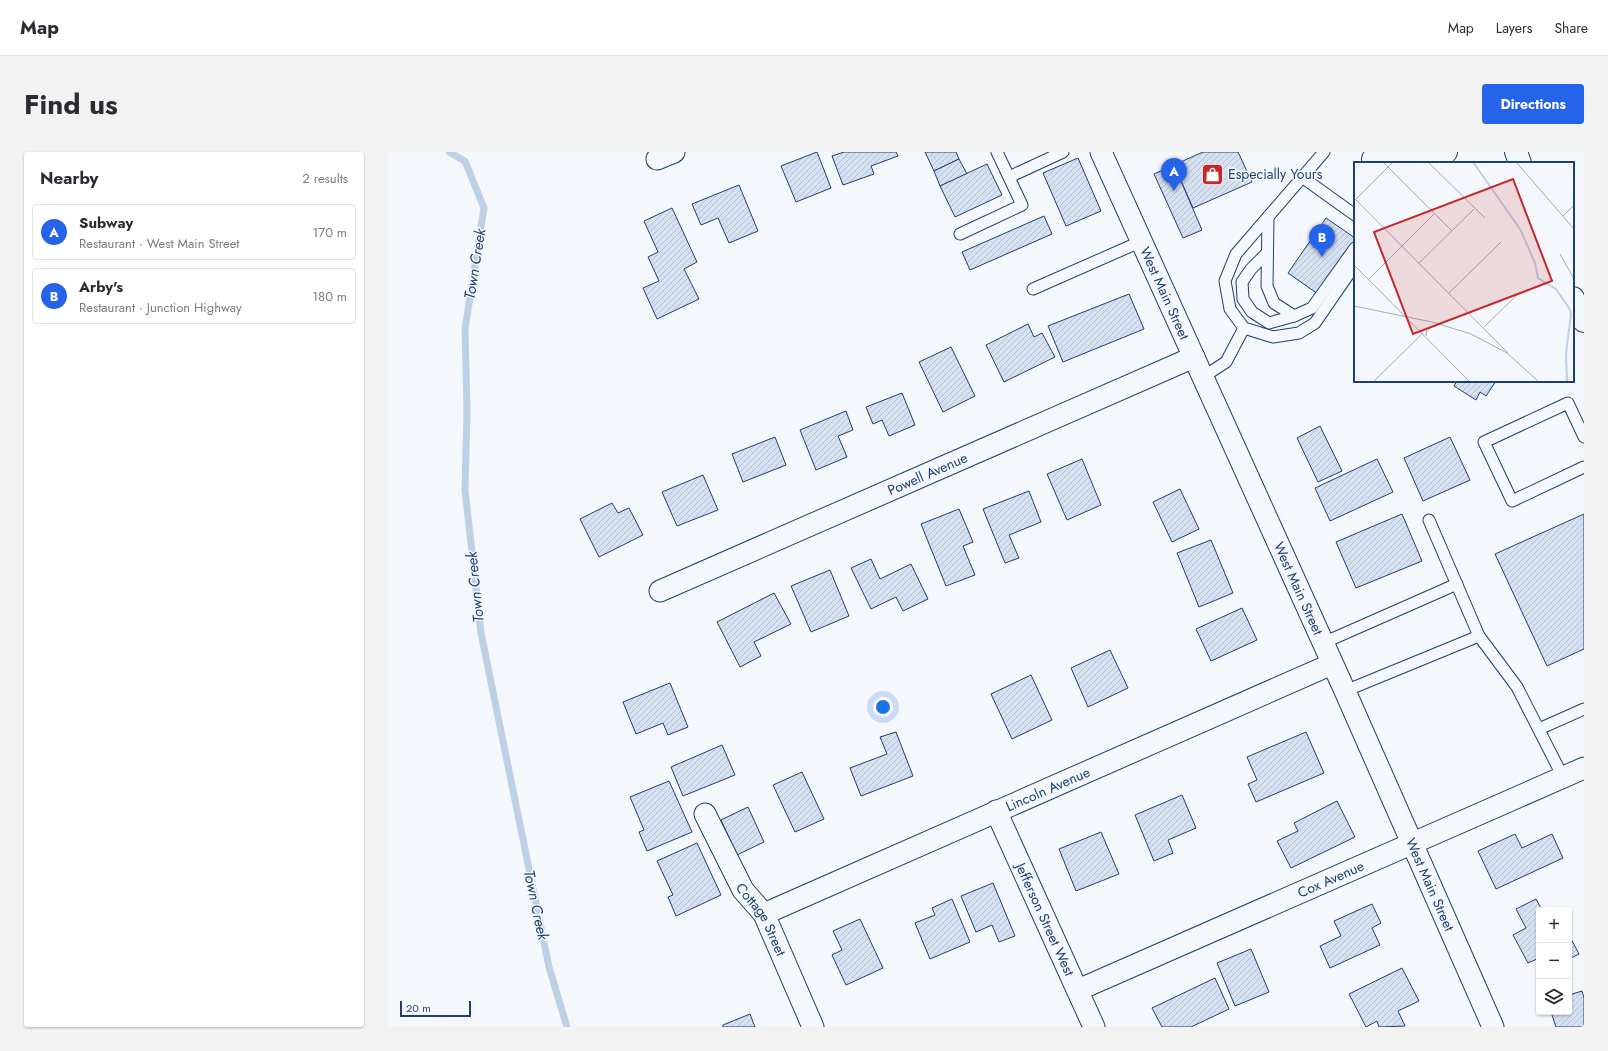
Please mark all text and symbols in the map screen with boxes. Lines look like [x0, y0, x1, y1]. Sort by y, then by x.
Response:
text: Map [20, 14, 59, 41]
text: Map [1448, 18, 1474, 38]
text: Layers [1496, 18, 1532, 38]
text: Share [1554, 18, 1588, 38]
text: Find us [24, 84, 118, 125]
button: Directions [1482, 84, 1584, 124]
pin: A [1161, 158, 1187, 191]
shop icon: Especially Yours [1200, 161, 1226, 187]
inset map [1354, 162, 1574, 382]
place label: Especially Yours [1228, 164, 1323, 184]
text: Nearby [40, 166, 98, 190]
text: 2 results [302, 169, 348, 188]
text: Subway [79, 212, 133, 234]
text: A [49, 223, 59, 242]
text: 170 m [312, 223, 347, 242]
pin: B [1309, 224, 1335, 257]
water label: Town Creek [459, 227, 492, 301]
text: Restaurant · West Main Street [79, 234, 239, 253]
street label: West Main Street [1135, 244, 1195, 343]
text: Arby's [79, 276, 123, 298]
text: B [50, 287, 58, 306]
text: 180 m [312, 287, 347, 306]
text: Restaurant · Junction Highway [79, 298, 242, 317]
street label: Powell Avenue [884, 447, 971, 500]
street label: West Main Street [1269, 539, 1329, 639]
water label: Town Creek [460, 550, 490, 624]
your location [873, 697, 893, 717]
street label: Lincoln Avenue [1002, 762, 1093, 816]
street label: West Main Street [1401, 835, 1460, 935]
street label: Cox Avenue [1294, 856, 1367, 902]
street label: Jefferson Street West [1010, 858, 1080, 980]
water label: Town Creek [518, 868, 554, 943]
street label: Cottage Street [731, 879, 791, 960]
map controls [1536, 907, 1572, 1015]
button: + [1536, 907, 1572, 943]
button: − [1536, 943, 1572, 979]
button: layers [1536, 979, 1572, 1015]
scale bar [400, 999, 471, 1018]
text: 20 m [406, 1000, 431, 1016]

